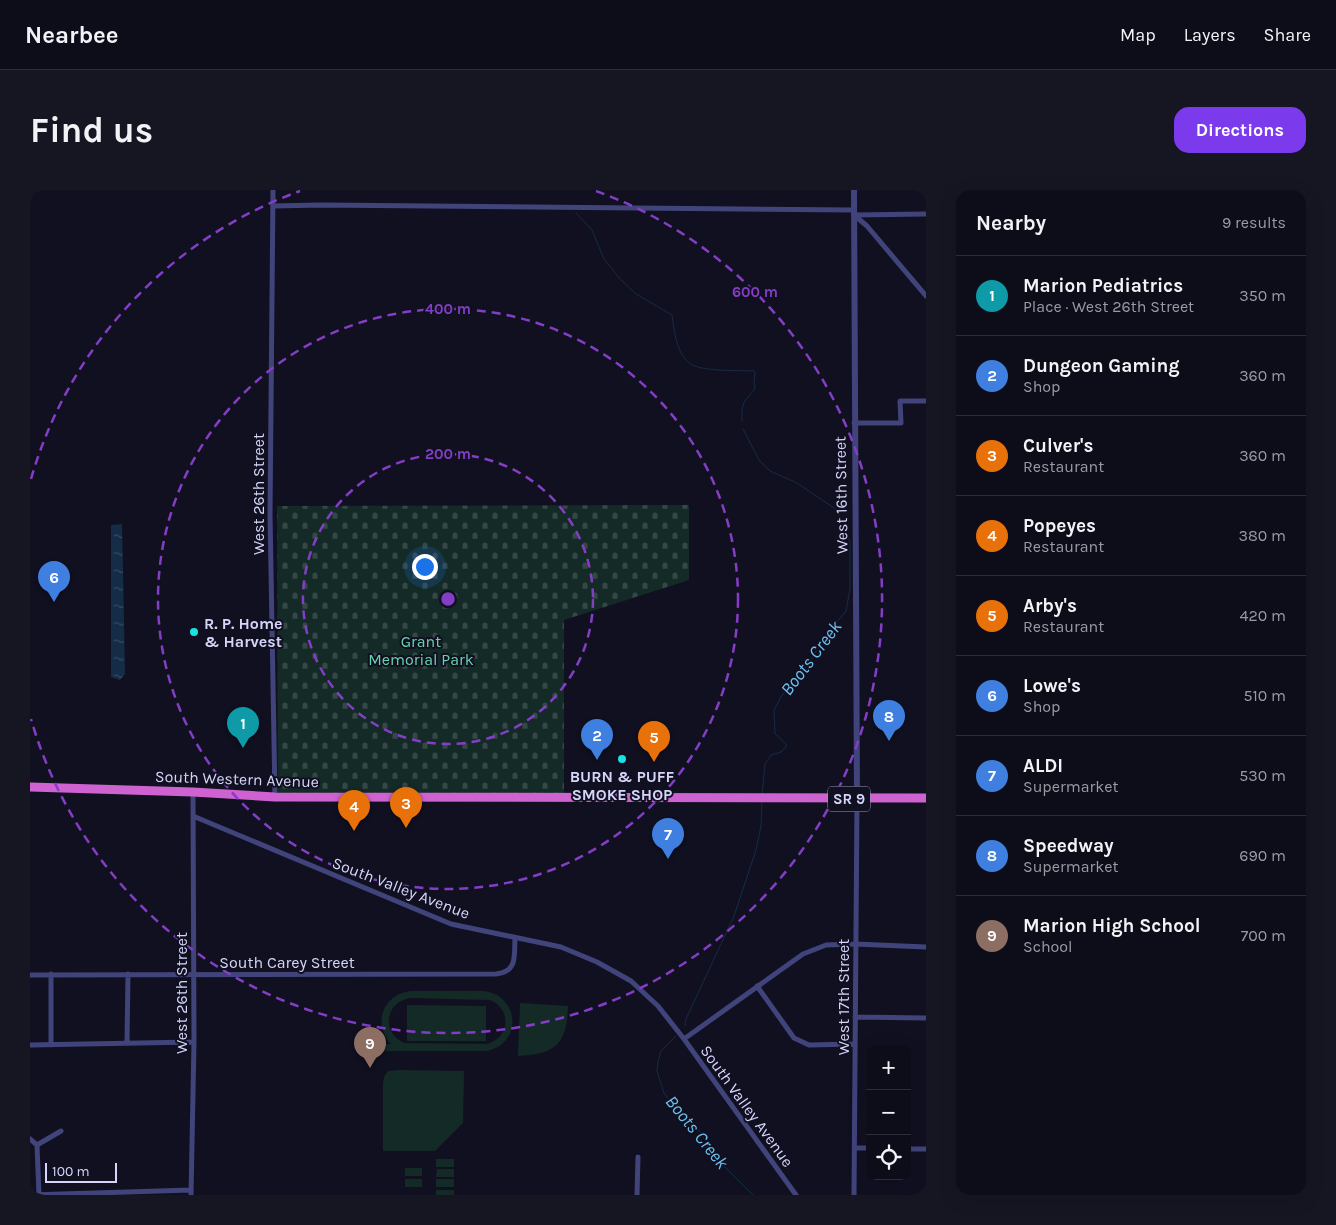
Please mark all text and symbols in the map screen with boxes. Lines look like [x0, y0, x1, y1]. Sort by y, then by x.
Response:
text: Nearbee [25, 21, 119, 49]
text: Map [1120, 24, 1156, 46]
text: Layers [1184, 24, 1236, 46]
text: Share [1264, 24, 1311, 46]
button: Directions [1174, 107, 1306, 153]
text: Find us [30, 110, 153, 151]
text: Nearby [976, 211, 1046, 235]
text: 9 results [1222, 213, 1286, 232]
text: Marion Pediatrics [1023, 275, 1183, 297]
text: 600 m [732, 283, 778, 301]
text: 1 [989, 286, 995, 305]
text: 350 m [1239, 286, 1286, 305]
text: Place · West 26th Street [1023, 297, 1194, 316]
text: 400 m [425, 300, 471, 318]
text: Dungeon Gaming [1023, 355, 1179, 377]
text: 2 [987, 366, 997, 385]
text: 360 m [1239, 366, 1286, 385]
text: Shop [1023, 377, 1060, 396]
street label: West 26th Street [249, 433, 268, 555]
text: Culver's [1023, 435, 1094, 457]
street label: West 16th Street [830, 436, 852, 554]
text: 200 m [425, 445, 471, 463]
text: 3 [987, 446, 997, 465]
text: 360 m [1239, 446, 1286, 465]
text: Restaurant [1023, 457, 1104, 476]
text: Popeyes [1023, 515, 1096, 537]
text: 4 [987, 526, 997, 545]
text: 380 m [1238, 526, 1286, 545]
text: Restaurant [1023, 537, 1104, 556]
your location [412, 554, 438, 580]
pin: 6 [38, 561, 70, 602]
centre of rings [439, 590, 457, 608]
text: Arby's [1023, 595, 1077, 617]
text: 5 [987, 606, 997, 625]
text: 420 m [1240, 606, 1286, 625]
place label: R. P. Home & Harvest [204, 614, 283, 651]
water label: Boots Creek [776, 616, 847, 700]
text: Restaurant [1023, 617, 1104, 636]
marker: R. P. Home & Harvest [188, 626, 200, 638]
park label: Grant Memorial Park [368, 632, 474, 669]
text: Lowe's [1023, 675, 1081, 697]
text: 6 [987, 686, 997, 705]
text: 510 m [1243, 686, 1286, 705]
text: Shop [1023, 697, 1060, 716]
pin: 8 [873, 700, 905, 741]
pin: 1 [227, 707, 259, 748]
pin: 2 [581, 719, 613, 760]
pin: 5 [638, 721, 670, 762]
marker: BURN & PUFF SMOKE SHOP [616, 753, 628, 765]
text: ALDI [1023, 755, 1063, 777]
text: 7 [988, 766, 996, 785]
text: 530 m [1239, 766, 1286, 785]
street label: South Western Avenue [155, 767, 319, 791]
place label: BURN & PUFF SMOKE SHOP [570, 767, 675, 804]
text: Supermarket [1023, 777, 1119, 796]
road number: SR 9 [828, 786, 870, 812]
pin: 3 [390, 787, 422, 828]
pin: 4 [338, 790, 370, 831]
pin: 7 [652, 818, 684, 859]
text: Speedway [1023, 835, 1114, 857]
text: 8 [987, 846, 997, 865]
text: 690 m [1239, 846, 1286, 865]
street label: South Valley Avenue [329, 853, 473, 923]
text: Supermarket [1023, 857, 1119, 876]
text: Marion High School [1023, 915, 1200, 937]
text: 9 [987, 926, 997, 945]
text: 700 m [1241, 926, 1286, 945]
street label: West 26th Street [172, 932, 191, 1054]
text: School [1023, 937, 1073, 956]
street label: West 17th Street [834, 939, 853, 1055]
street label: South Carey Street [219, 953, 355, 972]
pin: 9 [354, 1027, 386, 1068]
street label: South Valley Avenue [696, 1041, 798, 1171]
map controls [866, 1045, 911, 1180]
button: + [866, 1045, 911, 1090]
button: − [866, 1090, 911, 1135]
water label: Boots Creek [661, 1091, 734, 1174]
button: locate [866, 1135, 911, 1180]
scale bar [45, 1160, 118, 1183]
text: 100 m [52, 1163, 90, 1180]

